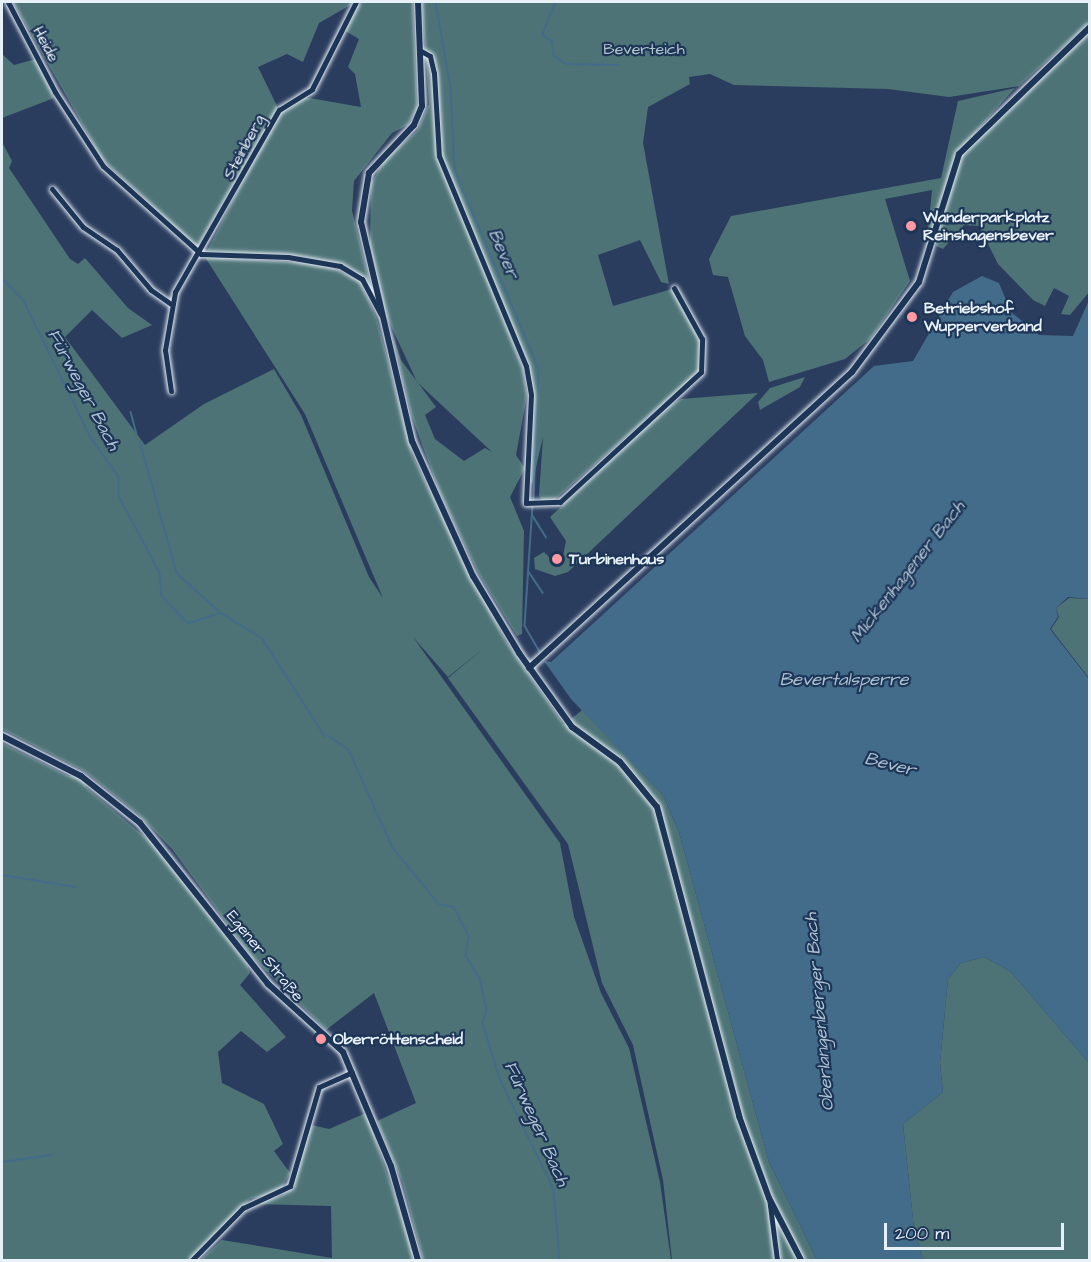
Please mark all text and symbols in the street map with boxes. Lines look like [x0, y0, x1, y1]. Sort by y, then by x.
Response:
street label: Heide [29, 23, 63, 65]
park label: Beverteich [603, 39, 685, 59]
street label: Steinberg [219, 111, 269, 183]
place label: Wanderparkplatz Reinshagensbever [923, 207, 1054, 245]
marker: Wanderparkplatz Reinshagensbever [904, 219, 918, 233]
water label: Bever [483, 226, 523, 282]
place label: Betriebshof Wupperverband [924, 298, 1042, 336]
marker: Betriebshof Wupperverband [905, 310, 919, 324]
water label: Fürweger Bach [42, 326, 124, 454]
water label: Mickenhagener Bach [846, 497, 970, 647]
place label: Turbinenhaus [569, 549, 664, 569]
marker: Turbinenhaus [550, 552, 564, 566]
water label: Bevertalsperre [779, 669, 909, 691]
water label: Bever [862, 748, 918, 782]
street label: Egener Straße [222, 906, 308, 1006]
water label: Oberlangenberger Bach [801, 912, 839, 1112]
place label: Oberröttenscheid [333, 1029, 463, 1049]
marker: Oberröttenscheid [314, 1032, 328, 1046]
water label: Fürweger Bach [499, 1058, 573, 1190]
scale bar [887, 1211, 1067, 1249]
text: 200 m [895, 1221, 949, 1246]

